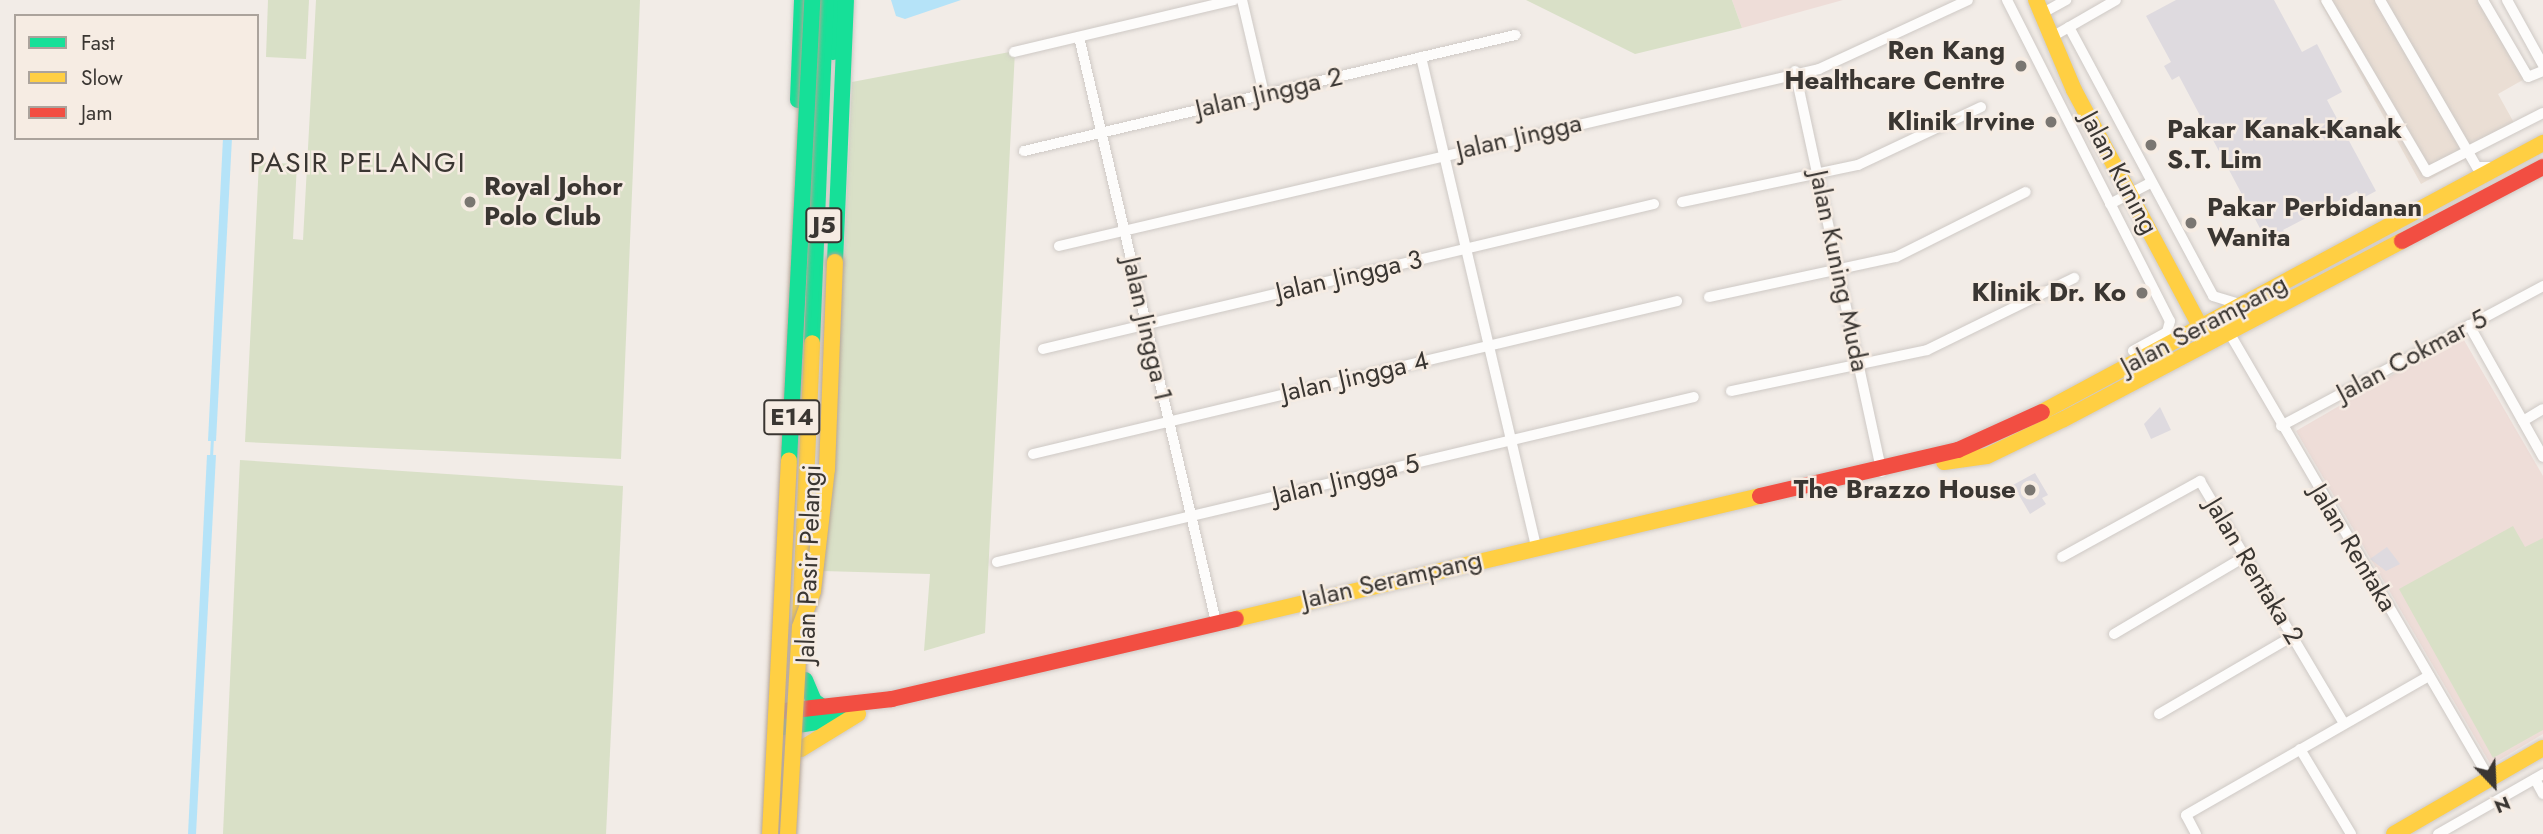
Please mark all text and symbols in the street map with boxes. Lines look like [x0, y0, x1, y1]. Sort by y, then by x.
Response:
legend [14, 14, 259, 140]
text: Fast [81, 28, 114, 58]
place label: Ren Kang Healthcare Centre [1784, 35, 2005, 96]
marker: Ren Kang Healthcare Centre [2011, 56, 2031, 76]
street label: Jalan Jingga 2 [1192, 61, 1346, 125]
text: Slow [81, 63, 123, 93]
text: Jam [81, 98, 113, 128]
place label: Klinik Irvine [1887, 106, 2035, 138]
street label: Jalan Kuning [2074, 106, 2164, 240]
street label: Jalan Jingga [1453, 107, 1585, 167]
marker: Klinik Irvine [2041, 112, 2061, 132]
place label: Pakar Kanak-Kanak S.T. Lim [2167, 114, 2402, 176]
marker: Pakar Kanak-Kanak S.T. Lim [2141, 135, 2161, 155]
district label: PASIR PELANGI [251, 146, 465, 180]
street label: Jalan Kuning Muda [1802, 168, 1876, 374]
place label: Royal Johor Polo Club [484, 171, 623, 232]
place label: Pakar Perbidanan Wanita [2207, 192, 2422, 254]
marker: Royal Johor Polo Club [462, 194, 478, 210]
road number: J5 [805, 205, 843, 246]
marker: Pakar Perbidanan Wanita [2181, 213, 2201, 233]
street label: Jalan Jingga 3 [1273, 244, 1425, 308]
street label: Jalan Jingga 1 [1115, 254, 1179, 404]
street label: Jalan Serampang [2116, 268, 2292, 382]
place label: Klinik Dr. Ko [1972, 277, 2126, 309]
marker: Klinik Dr. Ko [2132, 283, 2152, 303]
street label: Jalan Cokmar 5 [2331, 303, 2493, 409]
street label: Jalan Jingga 4 [1278, 345, 1432, 409]
road number: E14 [762, 396, 822, 438]
street label: Jalan Jingga 5 [1269, 448, 1423, 512]
street label: Jalan Pasir Pelangi [790, 464, 828, 664]
place label: The Brazzo House [1794, 474, 2016, 506]
street label: Jalan Rentaka [2303, 479, 2403, 617]
marker: The Brazzo House [2022, 482, 2038, 498]
street label: Jalan Rentaka 2 [2198, 492, 2310, 650]
street label: Jalan Serampang [1299, 544, 1485, 616]
north arrow [2459, 750, 2529, 820]
text: N [2490, 789, 2515, 820]

